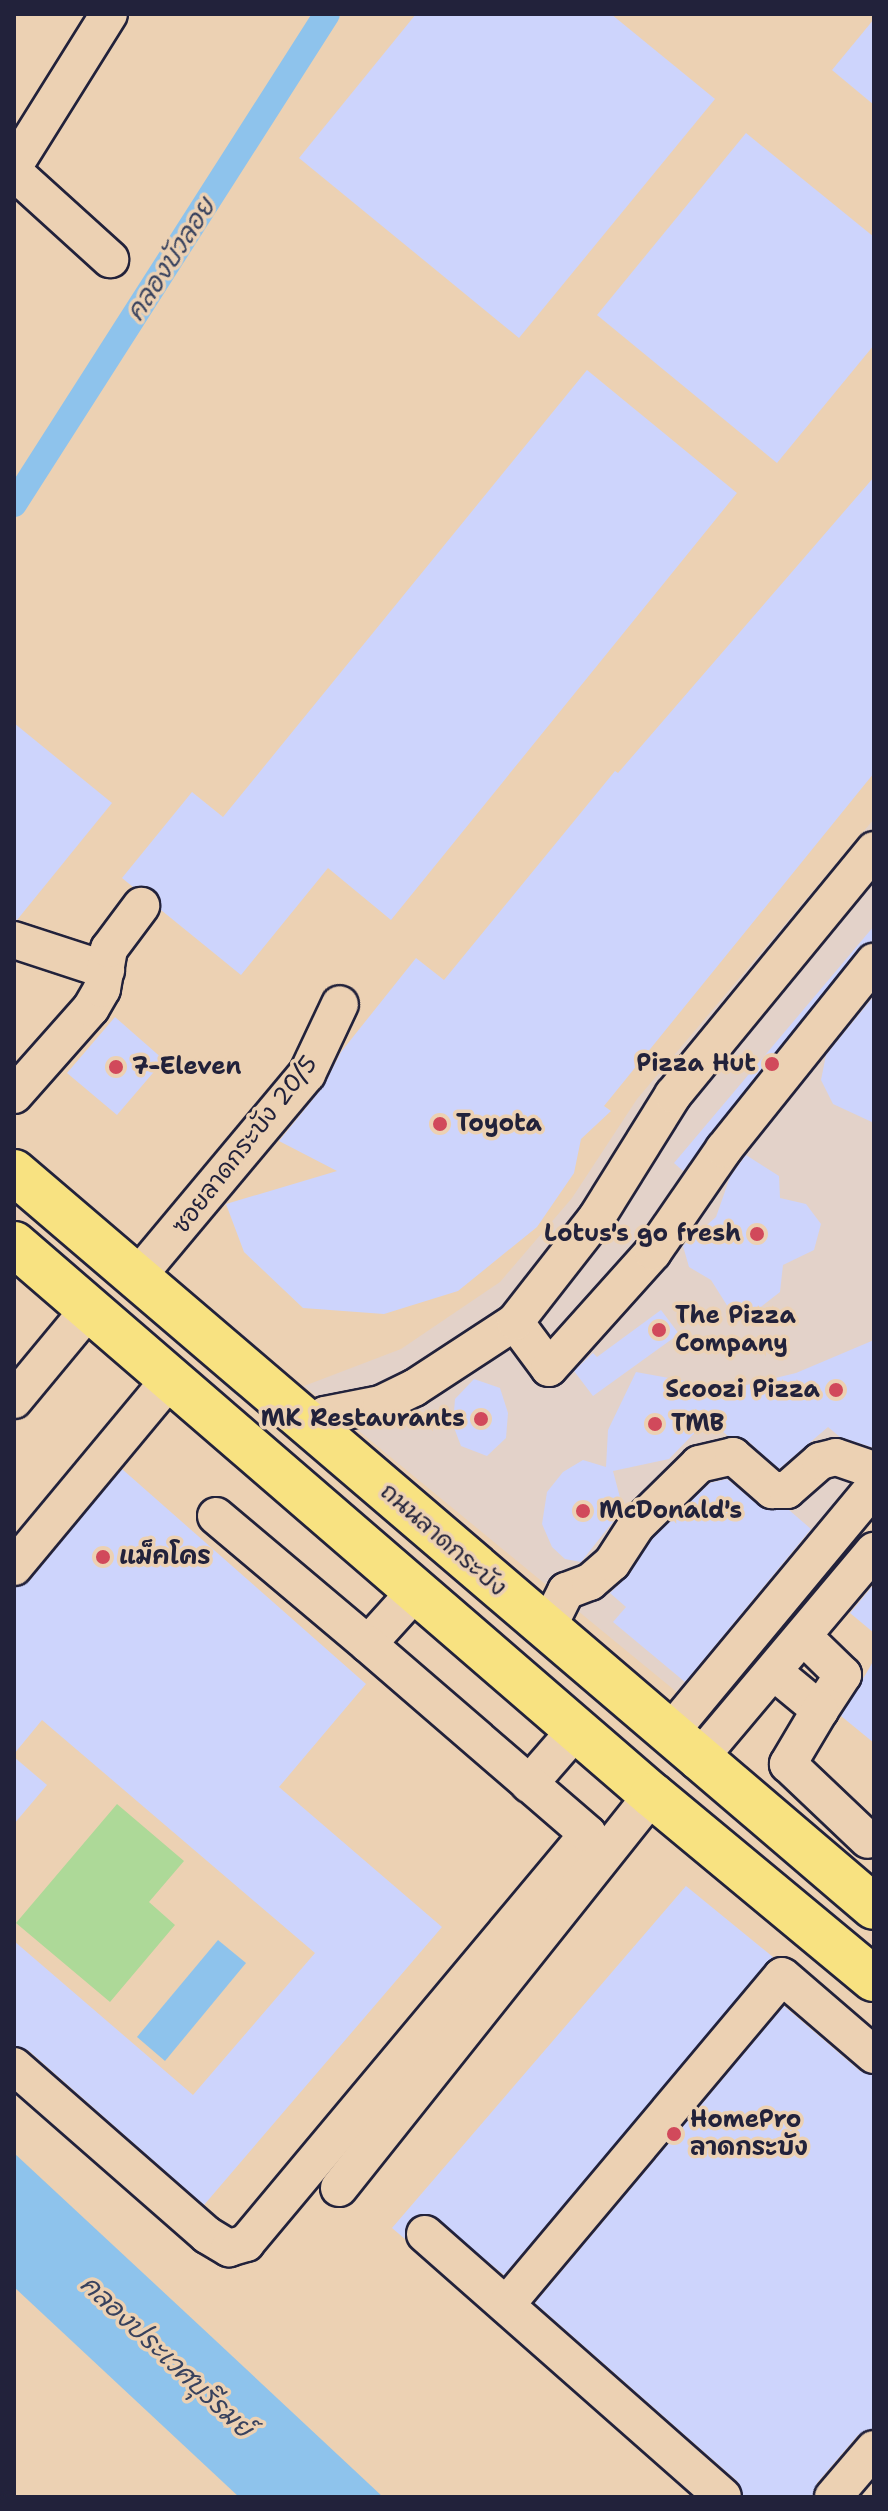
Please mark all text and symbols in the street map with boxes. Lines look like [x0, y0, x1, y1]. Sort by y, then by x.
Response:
water label: คลองบัวลอย [119, 192, 221, 326]
street label: ซอยลาดกระบัง 20/5 [166, 1050, 324, 1240]
place label: Pizza Hut [636, 1050, 756, 1078]
place label: 7-Eleven [132, 1053, 242, 1081]
marker: Pizza Hut [763, 1055, 781, 1073]
marker: 7-Eleven [107, 1058, 125, 1076]
place label: Toyota [456, 1110, 542, 1138]
marker: Toyota [431, 1115, 449, 1133]
place label: Lotus's go fresh [544, 1220, 741, 1248]
marker: Lotus's go fresh [748, 1225, 766, 1243]
place label: The Pizza Company [675, 1302, 796, 1358]
marker: The Pizza Company [650, 1321, 668, 1339]
place label: Scoozi Pizza [665, 1376, 820, 1404]
marker: Scoozi Pizza [827, 1381, 845, 1399]
place label: MK Restaurants [261, 1405, 465, 1433]
marker: MK Restaurants [472, 1410, 490, 1428]
place label: TMB [671, 1410, 725, 1438]
marker: TMB [646, 1415, 664, 1433]
street label: ถนนลาดกระบัง [374, 1478, 512, 1602]
place label: McDonald's [599, 1497, 742, 1525]
marker: McDonald's [574, 1502, 592, 1520]
place label: แม็คโคร [119, 1543, 211, 1571]
marker: แม็คโคร [94, 1548, 112, 1566]
place label: HomePro ลาดกระบัง [690, 2106, 808, 2162]
marker: HomePro ลาดกระบัง [665, 2125, 683, 2143]
water label: คลองประเวศบุรีรมย์ [75, 2268, 259, 2444]

